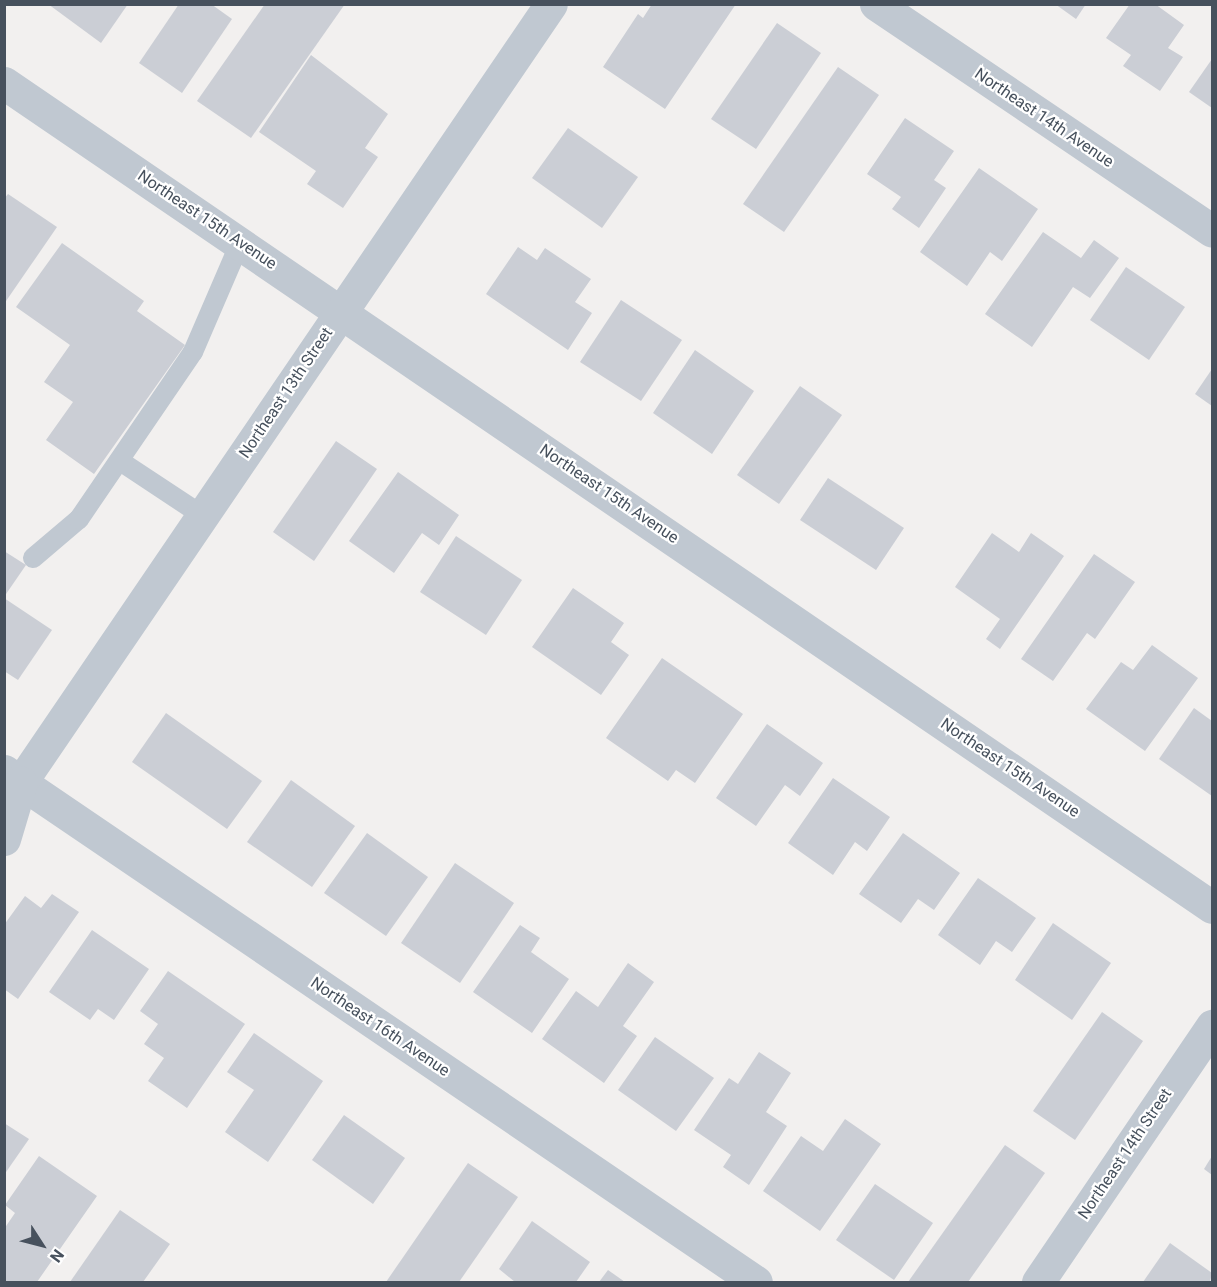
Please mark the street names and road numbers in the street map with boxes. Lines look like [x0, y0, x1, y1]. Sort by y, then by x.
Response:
street label: Northeast 14th Avenue [971, 64, 1117, 172]
street label: Northeast 15th Avenue [134, 166, 280, 274]
street label: Northeast 13th Street [235, 324, 337, 462]
street label: Northeast 15th Avenue [536, 440, 682, 548]
street label: Northeast 15th Avenue [937, 714, 1083, 822]
street label: Northeast 16th Avenue [307, 973, 453, 1081]
street label: Northeast 14th Street [1074, 1085, 1176, 1223]

